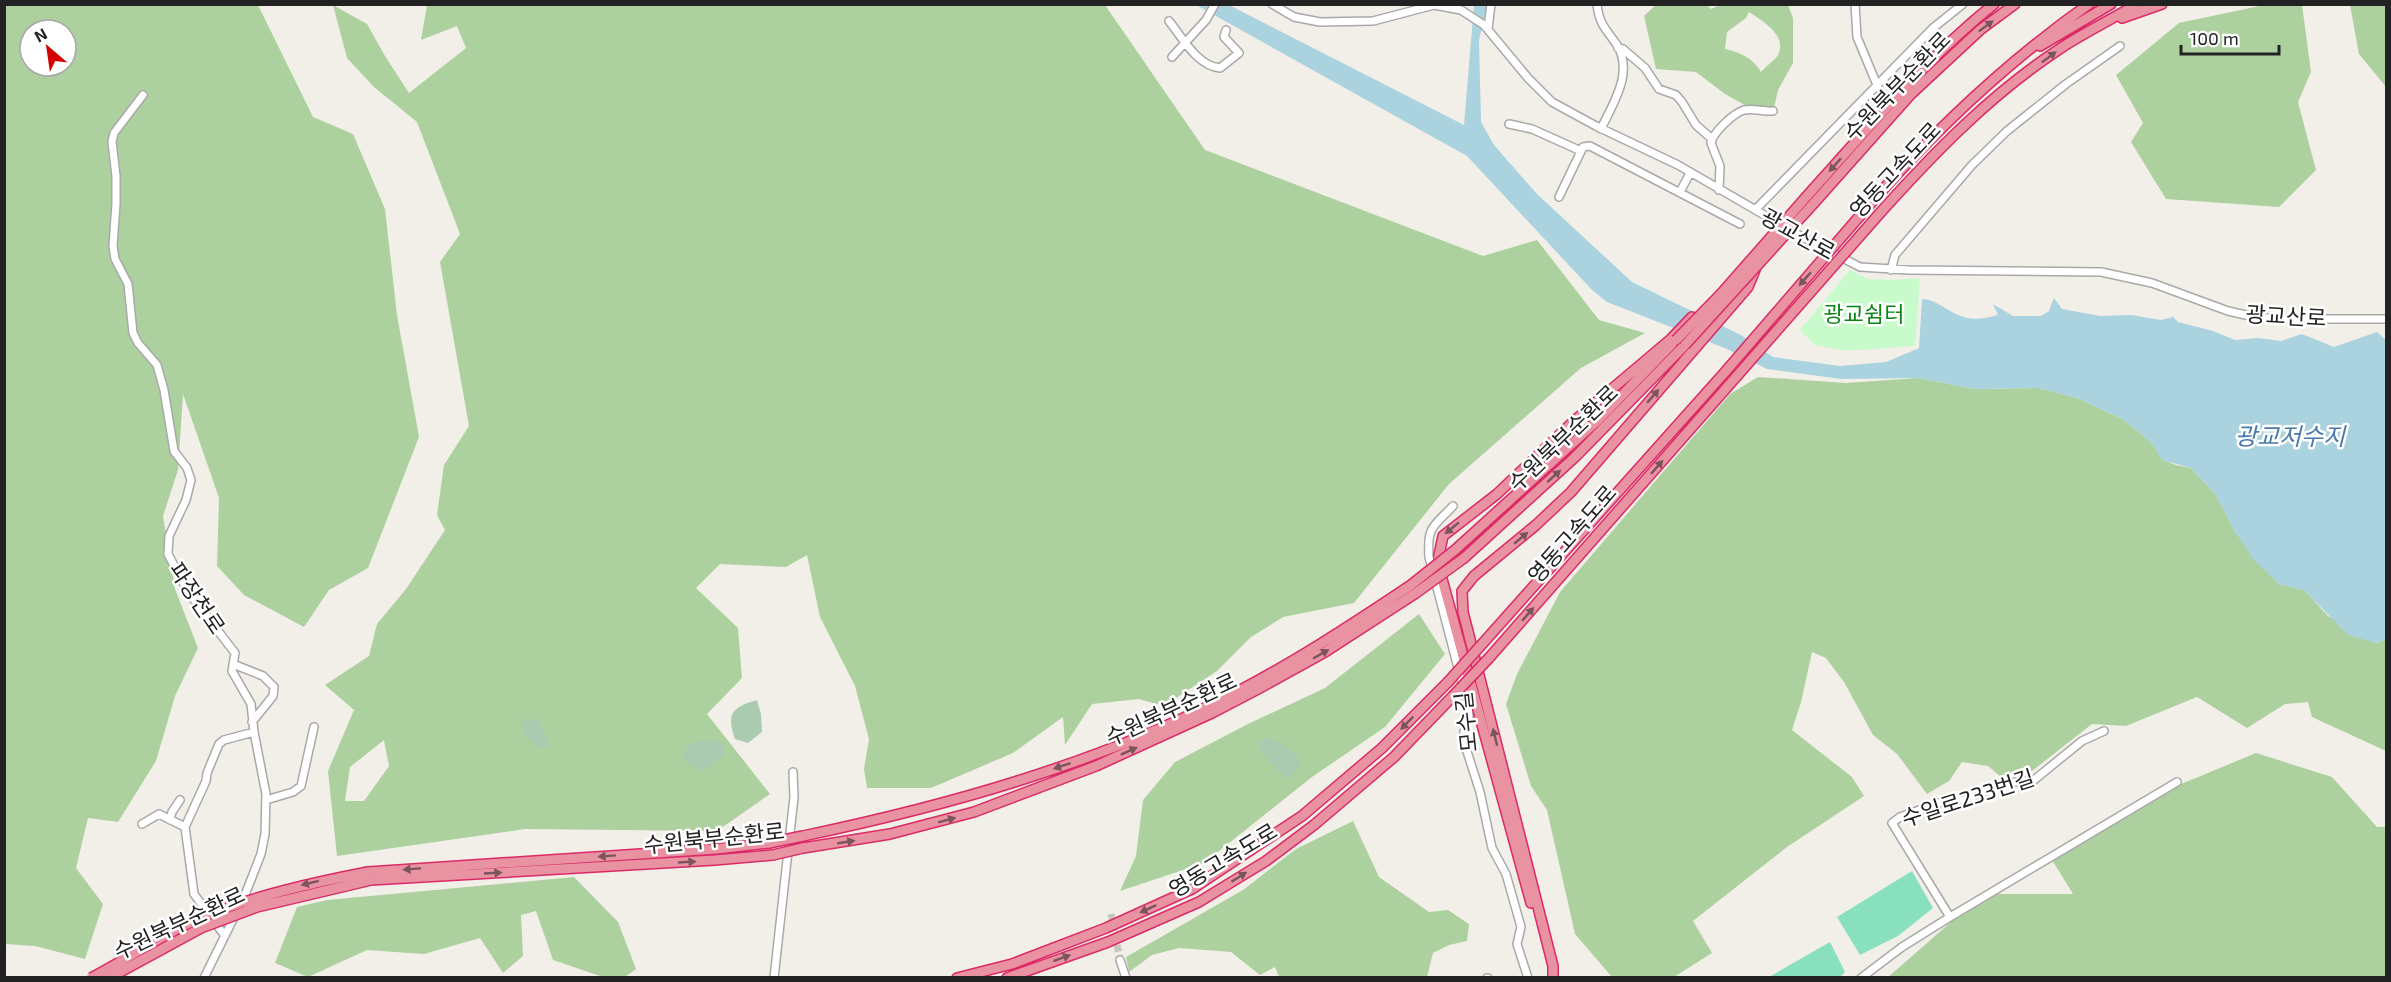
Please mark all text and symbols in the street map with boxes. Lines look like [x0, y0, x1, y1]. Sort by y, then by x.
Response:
north arrow [18, 18, 78, 78]
scale bar [2181, 18, 2278, 56]
one-way arrow [1979, 20, 1994, 32]
text: N [31, 23, 50, 46]
street label: 수원북부순환로 [1838, 25, 1955, 145]
text: 100 m [2190, 27, 2239, 49]
one-way arrow [2040, 51, 2056, 63]
street label: 영동고속도로 [1843, 116, 1945, 223]
one-way arrow [1828, 158, 1842, 173]
street label: 광교산로 [1757, 202, 1840, 264]
one-way arrow [1799, 271, 1812, 286]
park label: 광교쉼터 [1824, 300, 1904, 326]
street label: 광교산로 [2245, 300, 2327, 330]
street label: 수원북부순환로 [1502, 379, 1622, 496]
one-way arrow [1647, 388, 1660, 404]
water label: 광교저수지 [2235, 421, 2347, 450]
one-way arrow [1650, 459, 1663, 475]
one-way arrow [1546, 470, 1561, 483]
street label: 영동고속도로 [1522, 479, 1621, 588]
one-way arrow [1444, 521, 1460, 534]
one-way arrow [1513, 532, 1528, 545]
street label: 파장천로 [164, 557, 231, 638]
one-way arrow [1521, 607, 1534, 622]
one-way arrow [1313, 649, 1330, 659]
street label: 수원북부순환로 [1101, 666, 1240, 750]
street label: 모수길 [1449, 691, 1481, 754]
one-way arrow [1400, 716, 1414, 730]
one-way arrow [1489, 728, 1499, 746]
one-way arrow [1120, 747, 1137, 756]
one-way arrow [1053, 762, 1071, 771]
street label: 수일로233번길 [1898, 763, 2037, 831]
one-way arrow [938, 815, 956, 824]
street label: 수원북부순환로 [642, 817, 786, 857]
street label: 영동고속도로 [1164, 817, 1281, 902]
one-way arrow [837, 837, 856, 846]
one-way arrow [597, 852, 616, 861]
one-way arrow [678, 857, 697, 866]
one-way arrow [403, 864, 422, 873]
one-way arrow [483, 869, 502, 878]
one-way arrow [1231, 872, 1247, 883]
one-way arrow [301, 879, 320, 889]
street label: 수원북부순환로 [109, 880, 248, 964]
one-way arrow [1139, 905, 1156, 914]
one-way arrow [1054, 953, 1072, 963]

